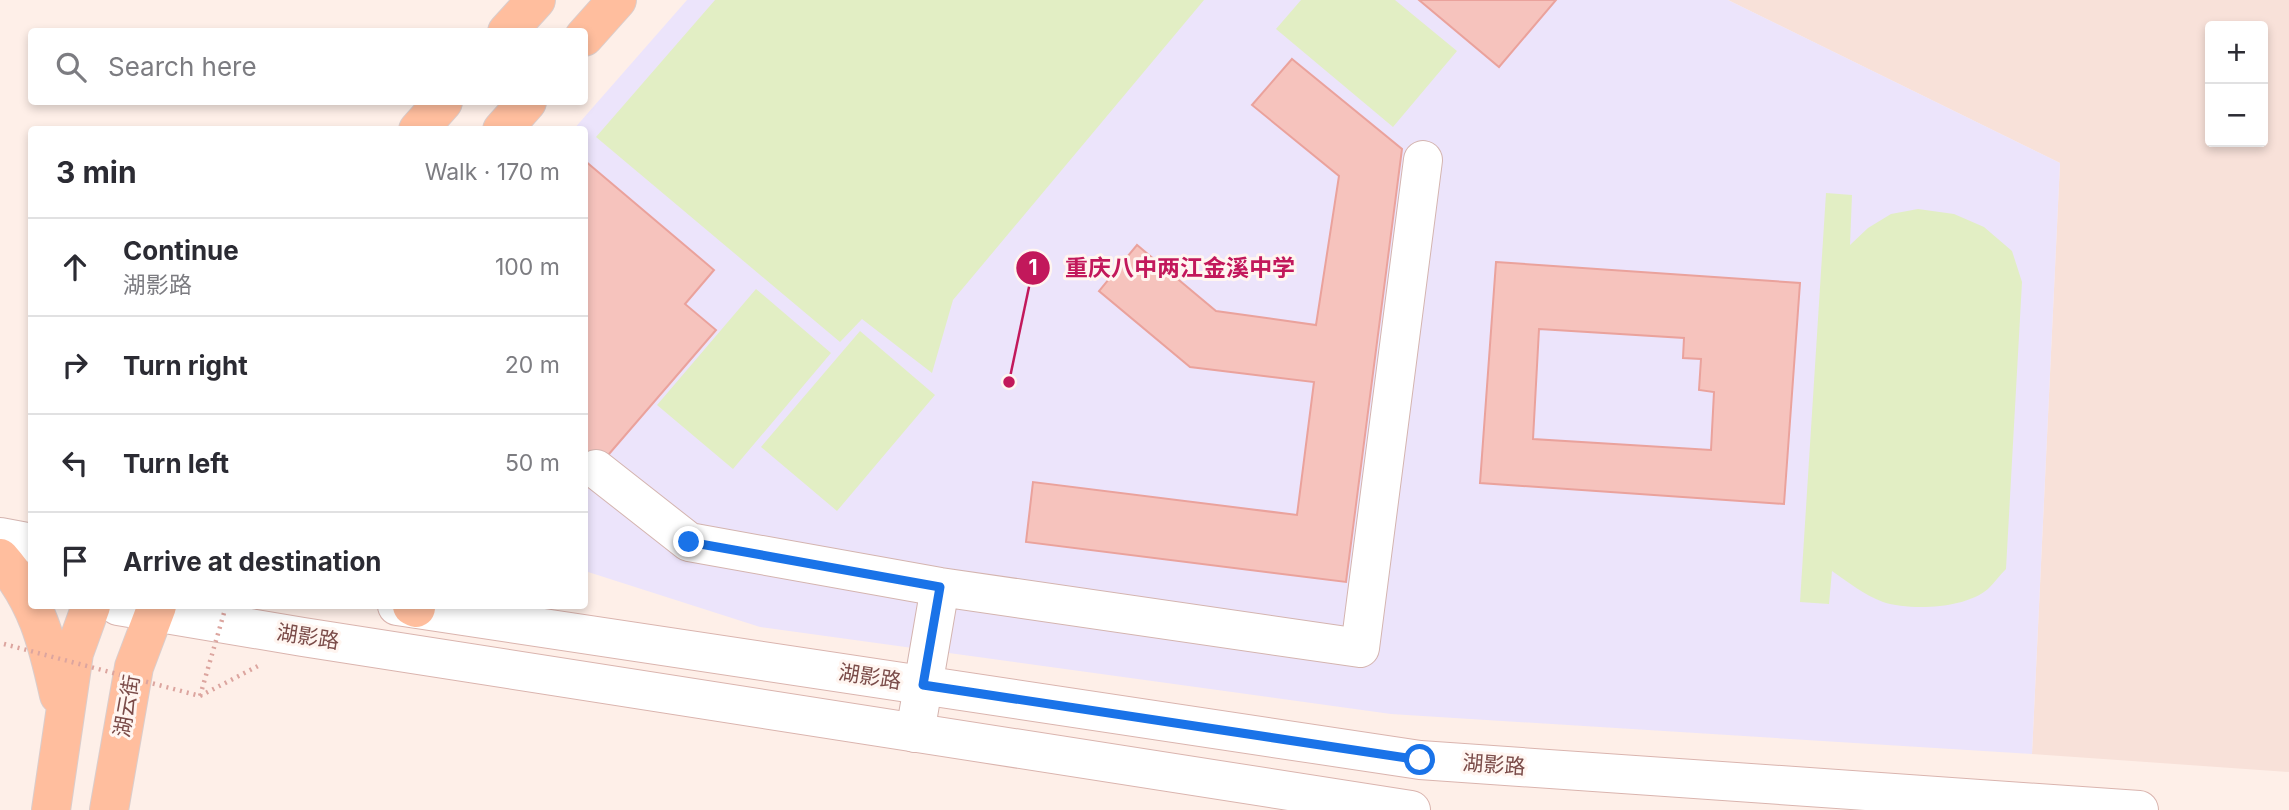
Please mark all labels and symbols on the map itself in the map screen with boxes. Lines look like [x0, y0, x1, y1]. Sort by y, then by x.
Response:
callout: 重庆八中两江金溪中学 [1016, 246, 1309, 290]
text: 重庆八中两江金溪中学 [1065, 254, 1295, 282]
text: 1 [1028, 255, 1038, 280]
route end [673, 526, 704, 557]
street label: 湖影路 [275, 619, 341, 654]
street label: 湖影路 [837, 659, 903, 694]
street label: 湖云街 [109, 673, 144, 739]
route start [1404, 744, 1435, 775]
street label: 湖影路 [1462, 750, 1526, 779]

